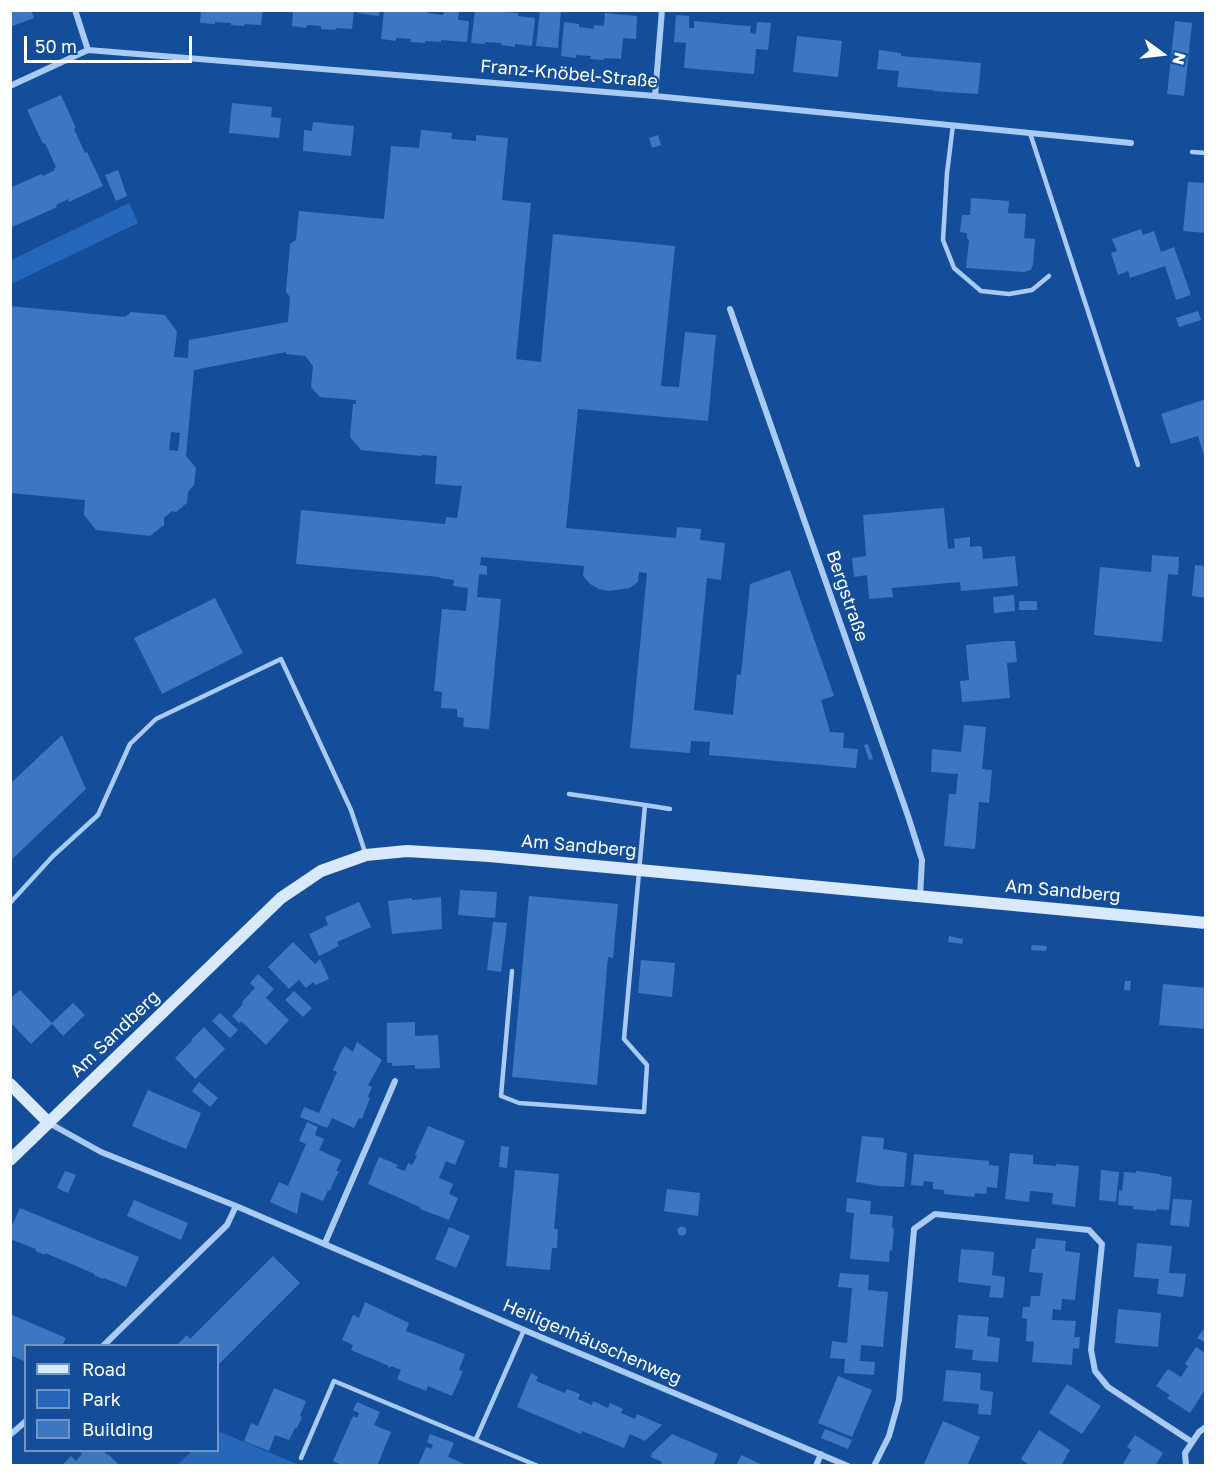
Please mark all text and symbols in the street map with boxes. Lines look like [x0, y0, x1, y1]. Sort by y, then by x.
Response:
scale bar [27, 24, 195, 62]
north arrow [1132, 24, 1192, 84]
text: 50 m [35, 35, 77, 57]
text: N [1168, 50, 1191, 67]
street label: Franz-Knöbel-Straße [479, 55, 659, 93]
street label: Bergstraße [821, 548, 873, 644]
street label: Am Sandberg [520, 830, 638, 862]
street label: Am Sandberg [1004, 875, 1122, 907]
street label: Am Sandberg [66, 986, 164, 1082]
street label: Heiligenhäuschenweg [499, 1295, 685, 1389]
legend [24, 1344, 219, 1452]
text: Road [82, 1358, 126, 1380]
text: Park [82, 1388, 121, 1410]
text: Building [82, 1418, 153, 1440]

